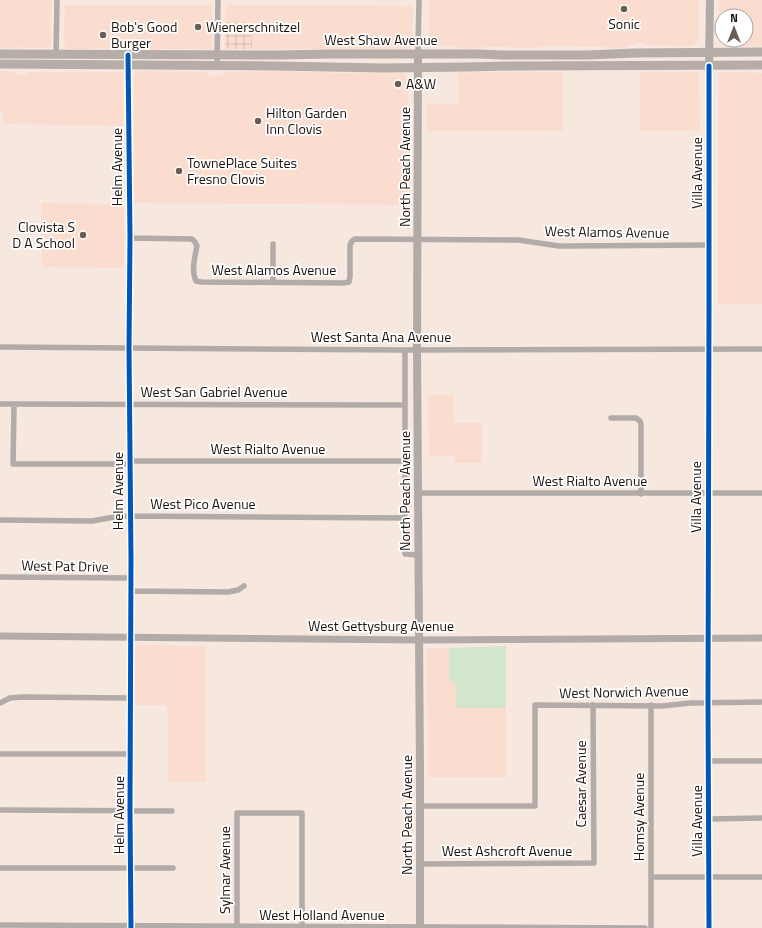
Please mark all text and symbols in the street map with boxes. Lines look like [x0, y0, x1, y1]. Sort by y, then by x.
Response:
marker: Sonic [619, 4, 629, 14]
north arrow [714, 8, 754, 48]
text: N [730, 10, 738, 26]
place label: Sonic [608, 13, 640, 34]
place label: Bob's Good Burger [111, 16, 177, 53]
place label: Wienerschnitzel [206, 16, 300, 37]
marker: Wienerschnitzel [193, 22, 203, 32]
street label: West Shaw Avenue [324, 29, 438, 50]
marker: Bob's Good Burger [98, 30, 108, 40]
place label: A&W [406, 73, 436, 94]
marker: A&W [393, 79, 403, 89]
place label: Hilton Garden Inn Clovis [266, 102, 347, 139]
street label: North Peach Avenue [394, 107, 415, 227]
marker: Hilton Garden Inn Clovis [253, 116, 263, 126]
street label: Helm Avenue [106, 128, 127, 206]
street label: Villa Avenue [686, 137, 707, 209]
place label: TownePlace Suites Fresno Clovis [187, 152, 297, 189]
marker: TownePlace Suites Fresno Clovis [174, 166, 184, 176]
place label: Clovista S D A School [12, 216, 75, 253]
street label: West Alamos Avenue [544, 220, 670, 243]
marker: Clovista S D A School [78, 230, 88, 240]
street label: West Alamos Avenue [212, 259, 336, 280]
street label: West Santa Ana Avenue [311, 326, 451, 347]
street label: West San Gabriel Avenue [141, 381, 288, 402]
street label: North Peach Avenue [394, 431, 415, 551]
street label: West Rialto Avenue [211, 438, 325, 459]
street label: Helm Avenue [107, 452, 128, 530]
street label: Villa Avenue [685, 461, 706, 533]
street label: West Rialto Avenue [533, 470, 647, 491]
street label: West Pico Avenue [150, 493, 256, 514]
street label: West Pat Drive [21, 554, 109, 577]
street label: West Gettysburg Avenue [308, 615, 454, 636]
street label: West Norwich Avenue [559, 680, 689, 703]
street label: Caesar Avenue [570, 741, 591, 827]
street label: North Peach Avenue [396, 755, 417, 875]
street label: Homsy Avenue [628, 773, 649, 861]
street label: Helm Avenue [108, 776, 129, 854]
street label: Villa Avenue [686, 785, 707, 857]
street label: Sylmar Avenue [214, 826, 235, 914]
street label: West Ashcroft Avenue [442, 840, 572, 861]
street label: West Holland Avenue [259, 904, 385, 925]

